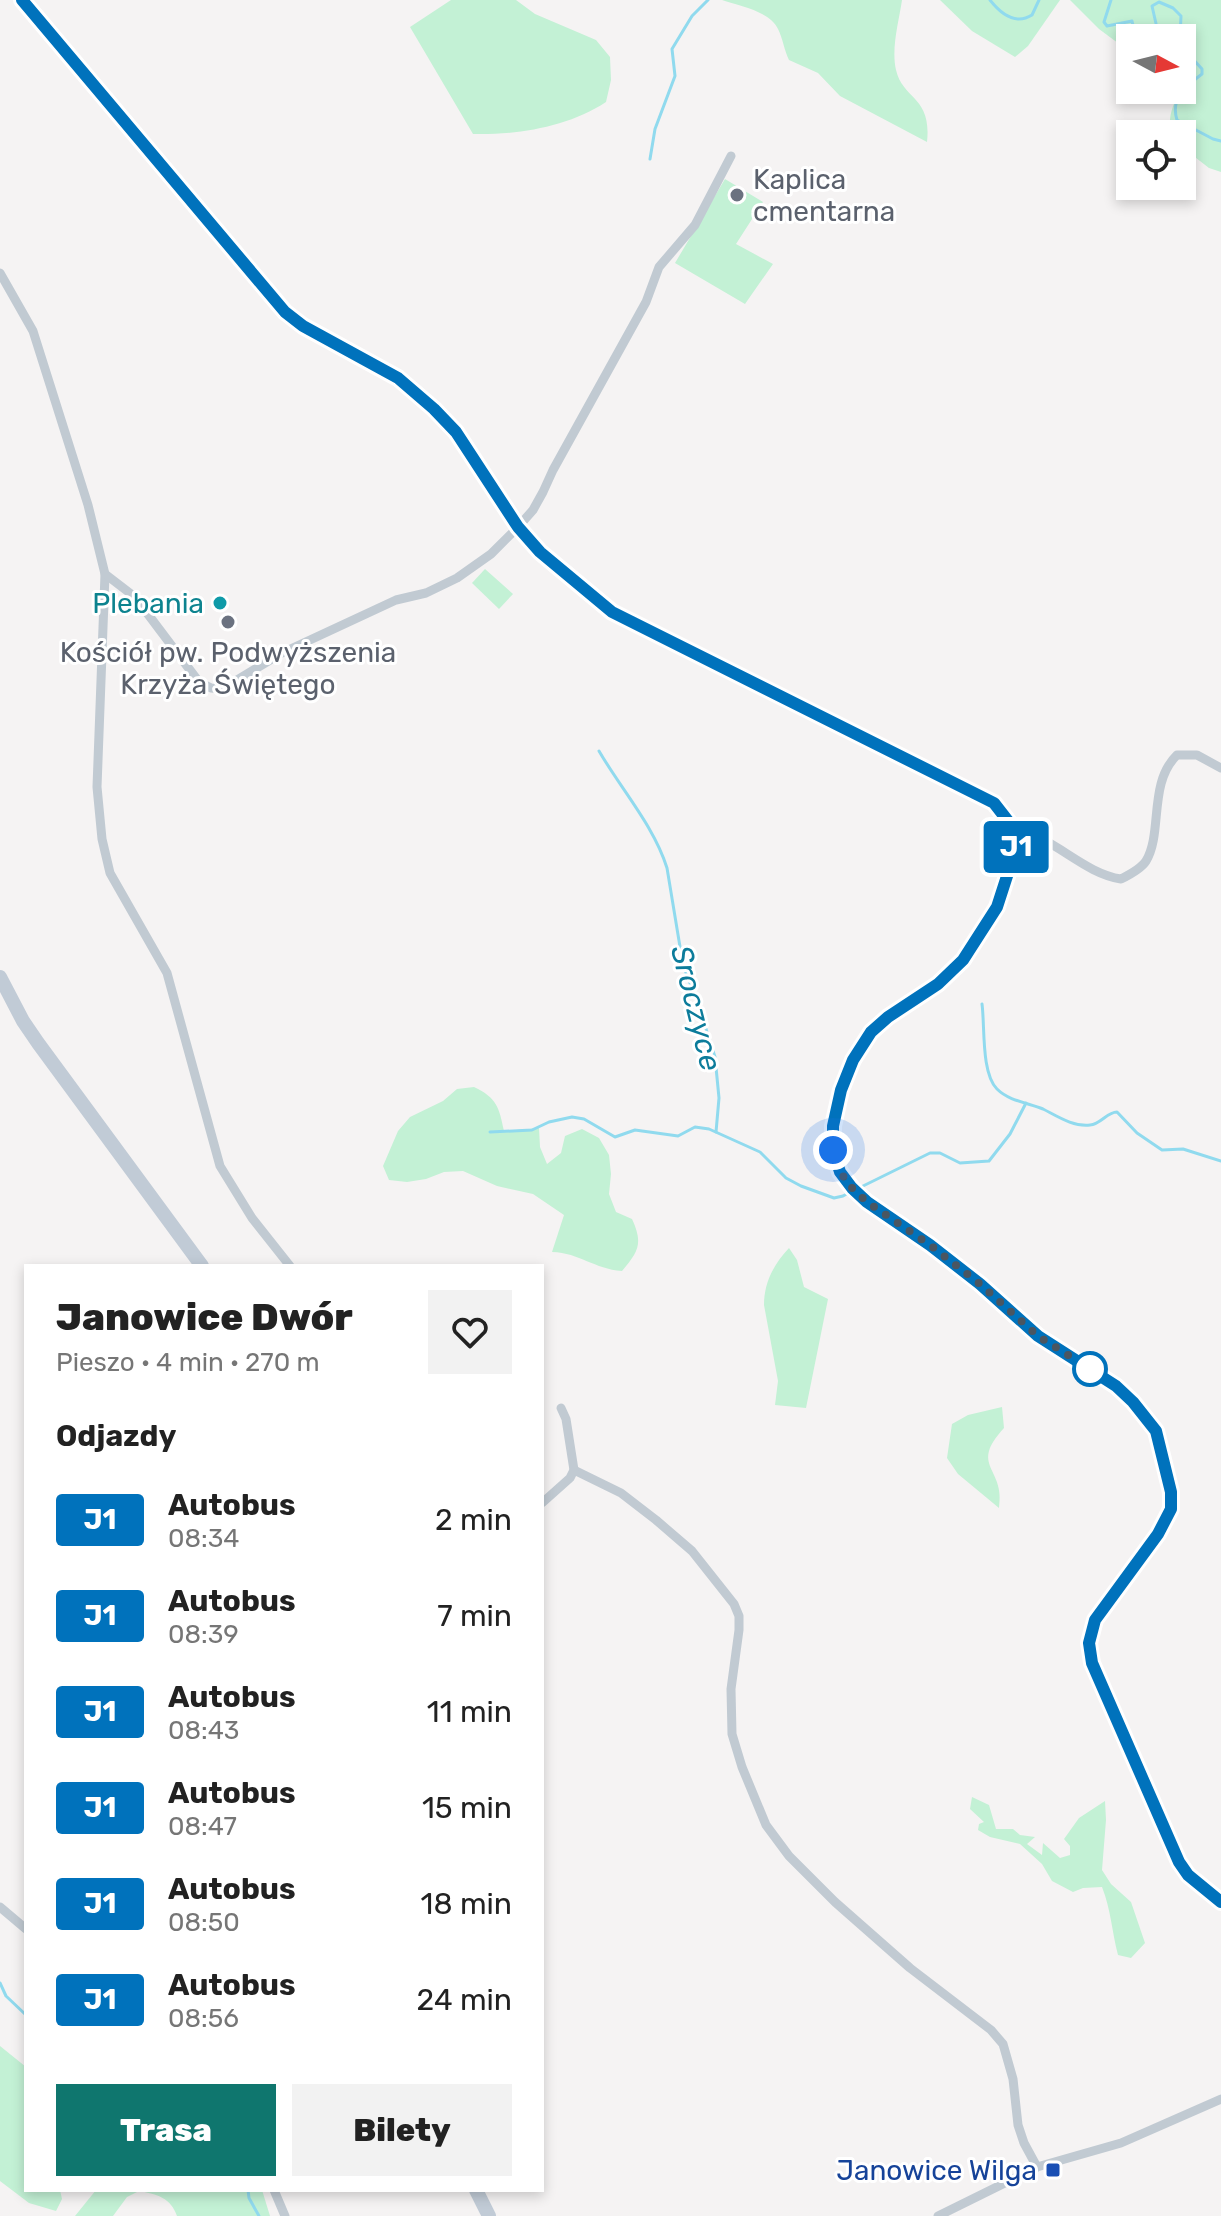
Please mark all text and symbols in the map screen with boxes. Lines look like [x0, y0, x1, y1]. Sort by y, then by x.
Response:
north arrow [1116, 24, 1196, 104]
map controls [1116, 24, 1196, 200]
button: locate [1116, 120, 1196, 200]
place label: Kaplica cmentarna [753, 163, 895, 228]
marker: Kaplica cmentarna [728, 186, 746, 204]
place label: Plebania [92, 587, 204, 620]
marker: Plebania [211, 594, 229, 612]
marker: Kościół pw. Podwyższenia Krzyża Świętego [219, 613, 237, 631]
place label: Kościół pw. Podwyższenia Krzyża Świętego [60, 636, 396, 701]
line badge: J1 [980, 821, 1052, 873]
text: J1 [1000, 830, 1032, 863]
water label: Sroczyce [663, 942, 729, 1075]
your location [813, 1130, 853, 1170]
button: heart [428, 1290, 512, 1374]
text: Janowice Dwór [56, 1294, 353, 1340]
text: Pieszo · 4 min · 270 m [56, 1347, 320, 1378]
unlabelled marker [1073, 1352, 1107, 1386]
text: Odjazdy [56, 1418, 176, 1454]
text: Autobus [168, 1487, 296, 1523]
text: 2 min [435, 1502, 512, 1538]
text: J1 [84, 1503, 116, 1536]
text: 08:34 [168, 1523, 239, 1554]
text: Autobus [168, 1583, 296, 1619]
text: 7 min [437, 1598, 512, 1634]
text: J1 [84, 1599, 116, 1632]
text: 08:39 [168, 1619, 239, 1650]
text: Autobus [168, 1679, 296, 1715]
text: 11 min [427, 1694, 512, 1730]
text: J1 [84, 1695, 116, 1728]
text: 08:43 [168, 1715, 239, 1746]
text: Autobus [168, 1775, 296, 1811]
text: 15 min [422, 1790, 512, 1826]
text: J1 [84, 1791, 116, 1824]
text: 08:47 [168, 1811, 237, 1842]
text: Autobus [168, 1871, 296, 1907]
text: 18 min [421, 1886, 512, 1922]
text: J1 [84, 1887, 116, 1920]
text: 08:50 [168, 1907, 240, 1938]
text: Autobus [168, 1967, 296, 2003]
text: 24 min [417, 1982, 512, 2018]
text: J1 [84, 1983, 116, 2016]
text: 08:56 [168, 2003, 239, 2034]
button: Trasa [56, 2084, 276, 2176]
button: Bilety [292, 2084, 512, 2176]
place label: Janowice Wilga [836, 2154, 1037, 2187]
marker: Janowice Wilga [1044, 2161, 1062, 2179]

